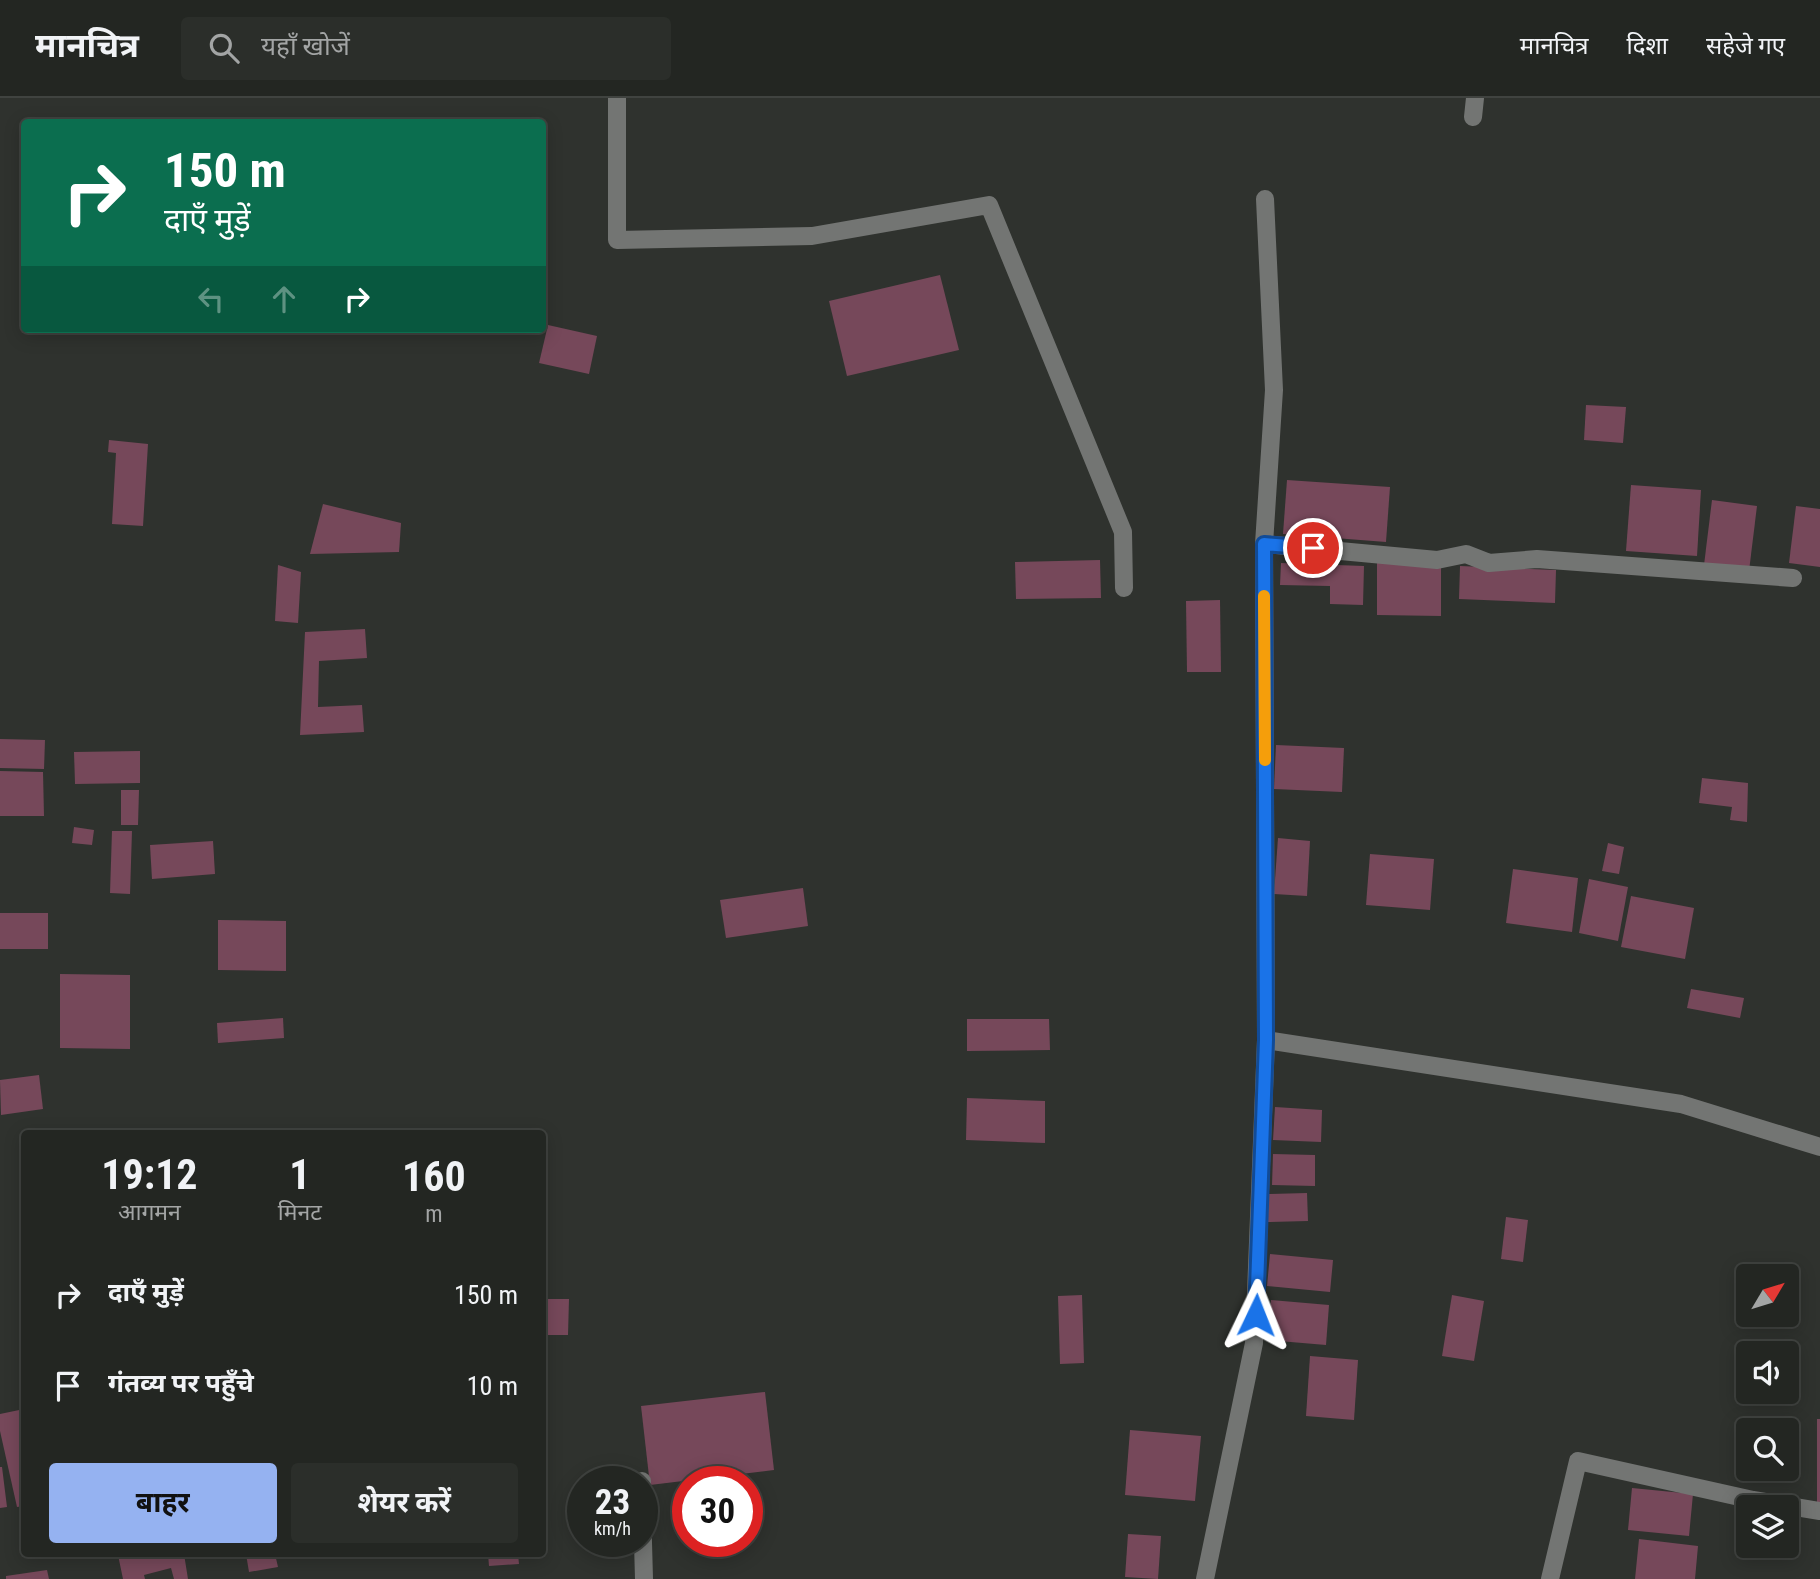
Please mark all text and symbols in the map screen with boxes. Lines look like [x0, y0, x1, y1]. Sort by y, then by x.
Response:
search box [181, 17, 671, 80]
text: मानचित्र [35, 26, 139, 65]
icon: search [205, 29, 243, 67]
text: यहाँ खोजें [261, 31, 350, 61]
text: मानचित्र [1520, 32, 1588, 60]
text: दिशा [1626, 32, 1668, 60]
text: सहेजे गए [1706, 32, 1785, 60]
text: 150 m [164, 142, 286, 199]
icon: right [49, 147, 140, 238]
text: दाएँ मुड़ें [164, 201, 251, 239]
icon: left [192, 280, 230, 318]
icon: ahead [265, 280, 303, 318]
icon: right [338, 280, 376, 318]
pin [1283, 518, 1343, 578]
icon: arrive [1294, 529, 1332, 567]
text: 19:12 [101, 1150, 198, 1199]
text: 1 [289, 1150, 310, 1199]
text: 160 [402, 1152, 466, 1201]
text: आगमन [118, 1199, 181, 1226]
text: मिनट [278, 1199, 322, 1226]
text: m [425, 1201, 443, 1228]
north arrow [1736, 1264, 1799, 1326]
map controls [1736, 1264, 1799, 1558]
icon: right [49, 1276, 87, 1314]
text: दाएँ मुड़ें [108, 1277, 184, 1307]
position arrow [1219, 1278, 1293, 1352]
text: 150 m [454, 1280, 518, 1310]
button: sound [1736, 1341, 1799, 1404]
icon: arrive [49, 1367, 87, 1405]
text: गंतव्य पर पहुँचे [108, 1368, 254, 1398]
text: 10 m [467, 1371, 518, 1401]
button: search [1736, 1418, 1799, 1481]
button: बाहर [49, 1463, 277, 1543]
button: शेयर करें [291, 1463, 518, 1543]
speed limit sign: 30 [672, 1466, 763, 1557]
text: 23 [595, 1482, 630, 1523]
button: layers [1736, 1495, 1799, 1558]
text: km/h [594, 1518, 631, 1539]

